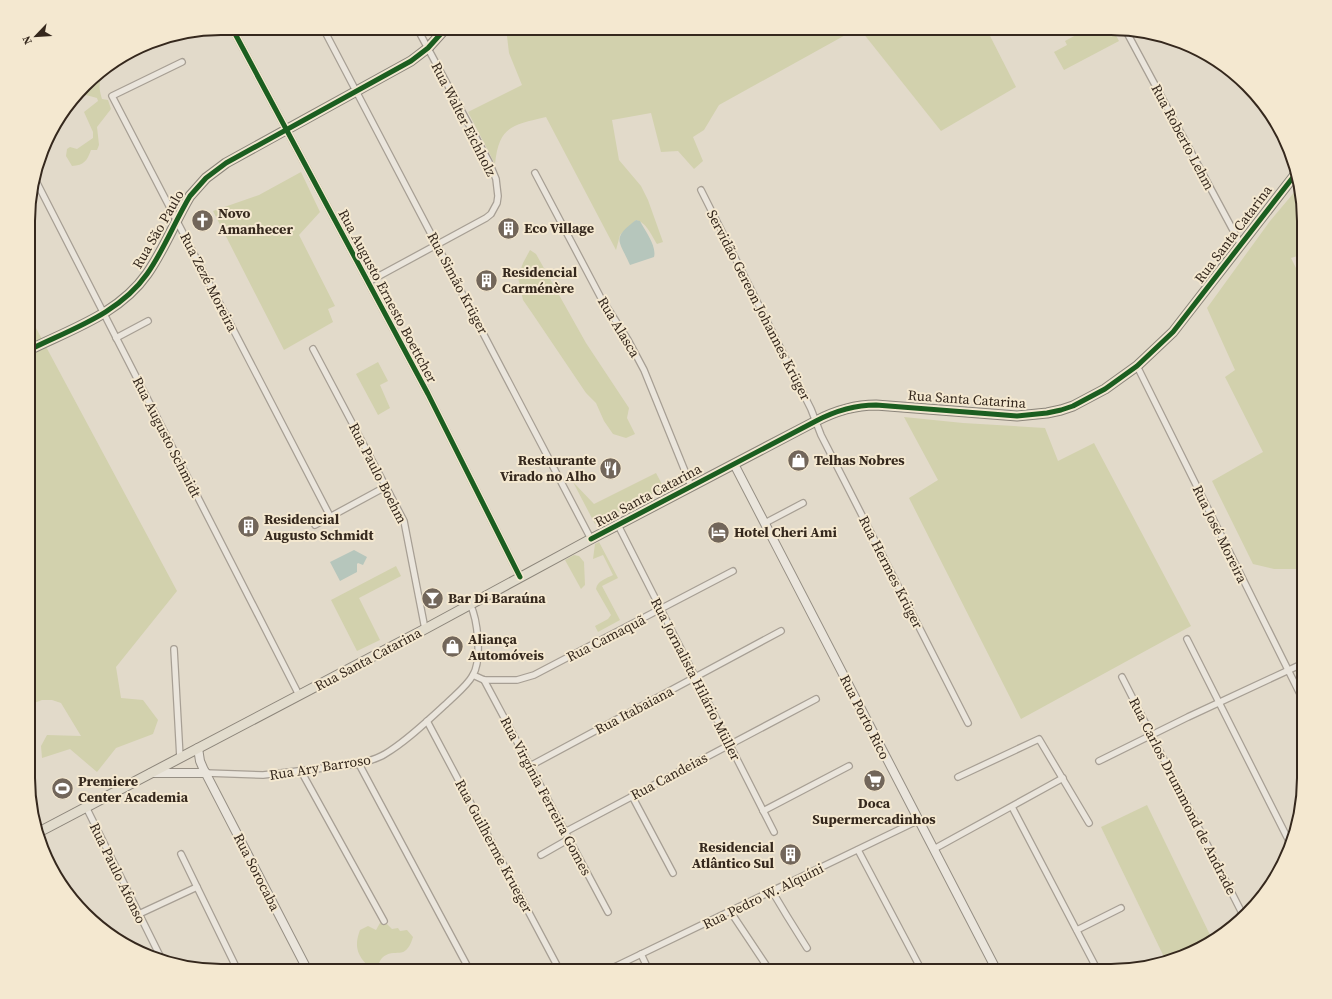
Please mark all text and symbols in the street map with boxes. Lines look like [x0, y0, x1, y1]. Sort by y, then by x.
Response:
north arrow [16, 16, 56, 56]
text: N [19, 33, 36, 47]
street label: Rua Walter Eichholz [426, 58, 502, 180]
street label: Rua Roberto Lehm [1147, 81, 1220, 194]
street label: Rua Santa Catarina [1189, 180, 1277, 287]
street label: Rua São Paulo [127, 186, 189, 272]
place label: Novo Amanhecer [218, 203, 293, 239]
street label: Rua Augusto Ernesto Boettcher [334, 206, 442, 386]
street label: Servidão Gereon Johannes Krüger [702, 206, 816, 404]
church icon: Novo Amanhecer [190, 208, 216, 234]
building icon: Eco Village [496, 215, 522, 241]
place label: Eco Village [524, 218, 594, 238]
street label: Rua Simão Krüger [423, 228, 493, 338]
street label: Rua Zezé Moreira [175, 229, 243, 336]
place label: Residencial Carménère [502, 262, 578, 298]
building icon: Residencial Carménère [473, 267, 499, 293]
street label: Rua Alasca [593, 293, 646, 362]
street label: Rua Augusto Schmidt [128, 373, 206, 501]
street label: Rua Santa Catarina [907, 385, 1028, 413]
street label: Rua Paulo Boehm [344, 419, 412, 527]
shop icon: Telhas Nobres [785, 447, 811, 473]
place label: Restaurante Virado no Alho [500, 450, 596, 486]
place label: Telhas Nobres [814, 450, 905, 470]
restaurant icon: Restaurante Virado no Alho [598, 455, 624, 481]
street label: Rua Santa Catarina [591, 458, 706, 532]
street label: Rua José Moreira [1188, 482, 1253, 587]
place label: Residencial Augusto Schmidt [264, 509, 374, 545]
street label: Rua Hermes Krüger [854, 512, 928, 632]
building icon: Residencial Augusto Schmidt [235, 514, 261, 540]
hotel icon: Hotel Cheri Ami [705, 519, 731, 545]
place label: Hotel Cheri Ami [734, 522, 837, 542]
bar icon: Bar Di Baraúna [420, 585, 446, 611]
place label: Bar Di Baraúna [448, 588, 546, 608]
street label: Rua Jornalista Hilário Müller [646, 594, 746, 764]
street label: Rua Camaquã [563, 609, 650, 666]
street label: Rua Santa Catarina [311, 622, 426, 696]
place label: Aliança Automóveis [468, 629, 545, 665]
shop icon: Aliança Automóveis [440, 634, 466, 660]
street label: Rua Porto Rico [835, 671, 895, 763]
street label: Rua Itabaiana [591, 681, 678, 739]
street label: Rua Carlos Drummond de Andrade [1124, 694, 1242, 898]
street label: Rua Virgínia Ferreira Gomes [496, 713, 596, 879]
street label: Rua Candeias [627, 747, 711, 805]
street label: Rua Ary Barroso [268, 749, 372, 785]
supermarket icon: Doca Supermercadinhos [861, 768, 887, 794]
place label: Premiere Center Academia [78, 771, 189, 807]
sports icon: Premiere Center Academia [49, 776, 75, 802]
street label: Rua Guilherme Krueger [450, 776, 538, 916]
place label: Doca Supermercadinhos [812, 793, 936, 829]
street label: Rua Paulo Afonso [85, 819, 151, 927]
street label: Rua Sorocaba [229, 830, 286, 915]
place label: Residencial Atlântico Sul [692, 837, 774, 873]
building icon: Residencial Atlântico Sul [777, 842, 803, 868]
street label: Rua Pedro W. Alquíni [699, 858, 827, 934]

